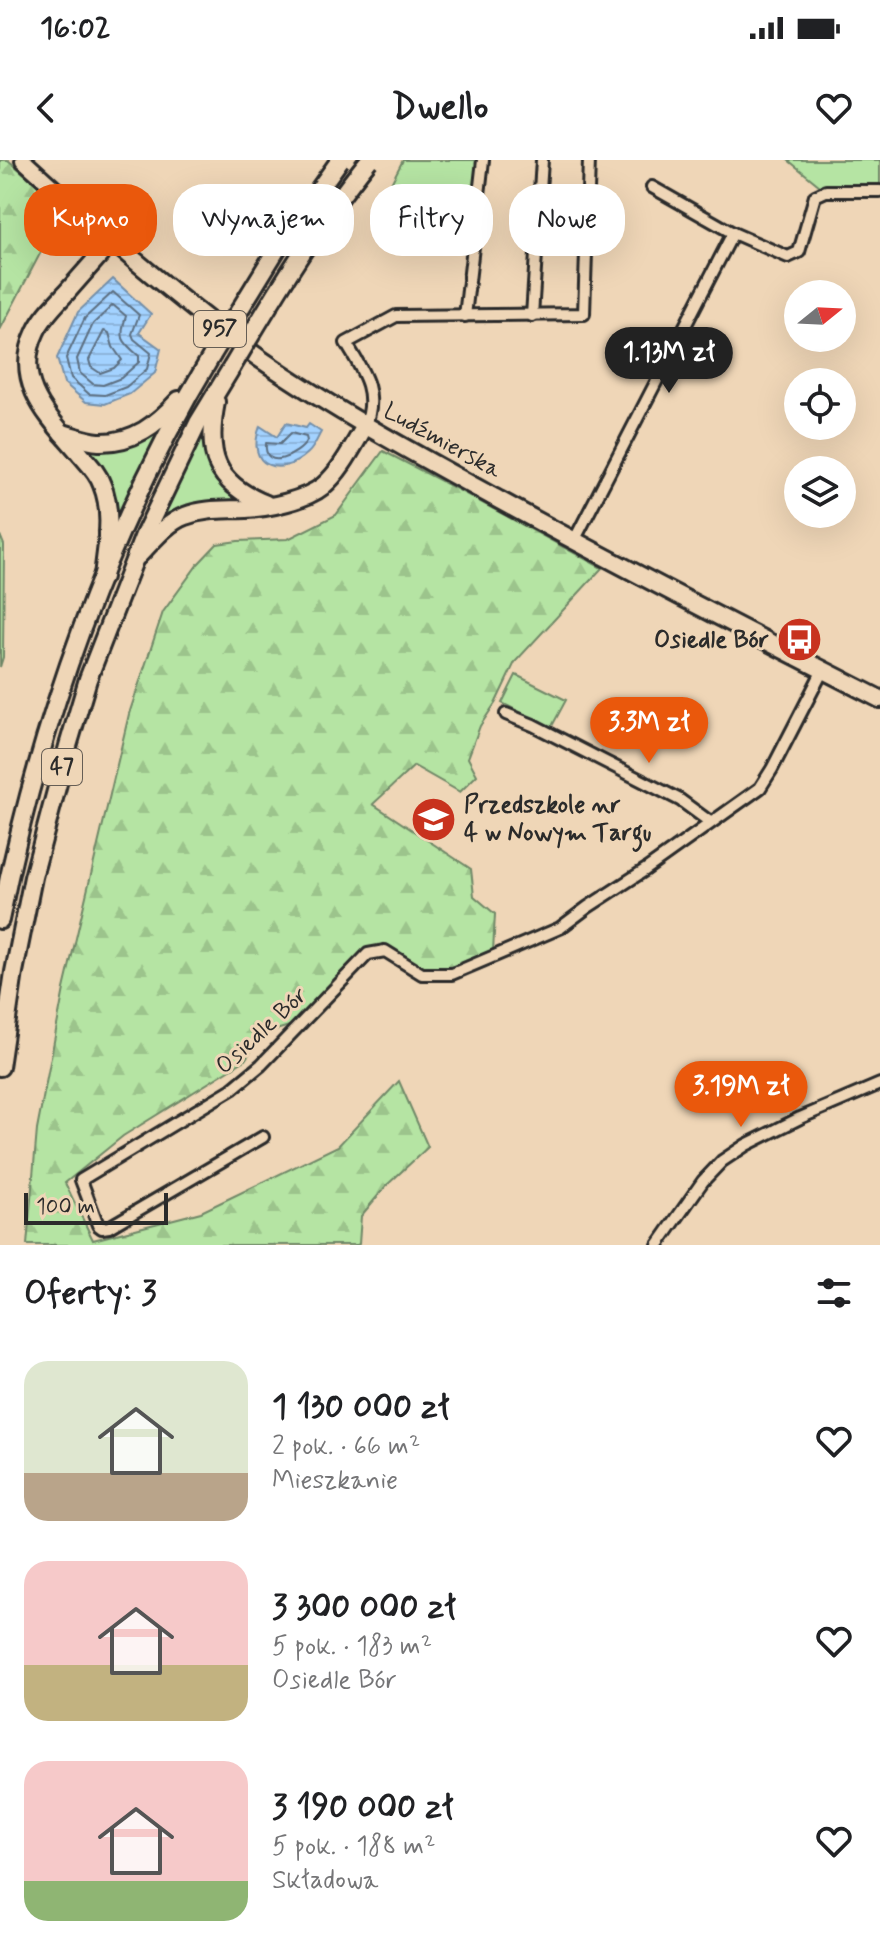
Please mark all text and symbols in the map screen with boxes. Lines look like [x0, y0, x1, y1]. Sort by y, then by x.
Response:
text: 16:02 [40, 9, 111, 48]
text: Dwello [392, 85, 488, 132]
icon: back [24, 86, 68, 130]
icon: heart [812, 86, 856, 130]
chip: Kupno [24, 184, 157, 256]
chip: Wynajem [173, 184, 354, 256]
chip: Filtry [370, 184, 493, 256]
chip: Nowe [509, 184, 625, 256]
north arrow [784, 280, 856, 352]
map controls [784, 280, 856, 528]
road number: 957 [194, 311, 246, 347]
pin: 1.13M zł [586, 327, 752, 395]
text: 1.13M zł [623, 336, 715, 370]
button: locate [784, 368, 856, 440]
street label: Ludźmierska [378, 396, 507, 486]
button: layers [784, 456, 856, 528]
bus stop icon: Osiedle Bór [776, 616, 824, 664]
place label: Osiedle Bór [654, 625, 769, 656]
pin: 3.3M zł [575, 697, 723, 765]
text: 3.3M zł [608, 706, 690, 740]
road number: 47 [42, 749, 82, 785]
place label: Przedszkole nr 4 w Nowym Targu [464, 790, 651, 852]
school or university icon: Przedszkole nr 4 w Nowym Targu [409, 795, 457, 843]
street label: Osiedle Bór [209, 980, 315, 1082]
pin: 3.19M zł [658, 1061, 824, 1129]
text: 3.19M zł [693, 1070, 789, 1104]
scale bar [24, 1189, 168, 1225]
text: 100 m [36, 1193, 95, 1221]
text: Oferty: 3 [24, 1271, 157, 1316]
icon: filters [812, 1271, 856, 1315]
text: 1 130 000 zł [272, 1385, 449, 1430]
icon: home [88, 1393, 184, 1489]
icon: heart [812, 1419, 856, 1463]
text: 2 pok. · 66 m² [272, 1430, 420, 1464]
text: Mieszkanie [272, 1464, 398, 1498]
text: 3 300 000 zł [272, 1585, 456, 1630]
icon: home [88, 1593, 184, 1689]
icon: heart [812, 1619, 856, 1663]
text: 5 pok. · 183 m² [272, 1630, 432, 1664]
text: Osiedle Bór [272, 1664, 397, 1698]
text: 3 190 000 zł [272, 1785, 454, 1830]
icon: home [88, 1793, 184, 1889]
icon: heart [812, 1819, 856, 1863]
text: 5 pok. · 188 m² [272, 1830, 435, 1864]
text: Składowa [272, 1864, 378, 1898]

